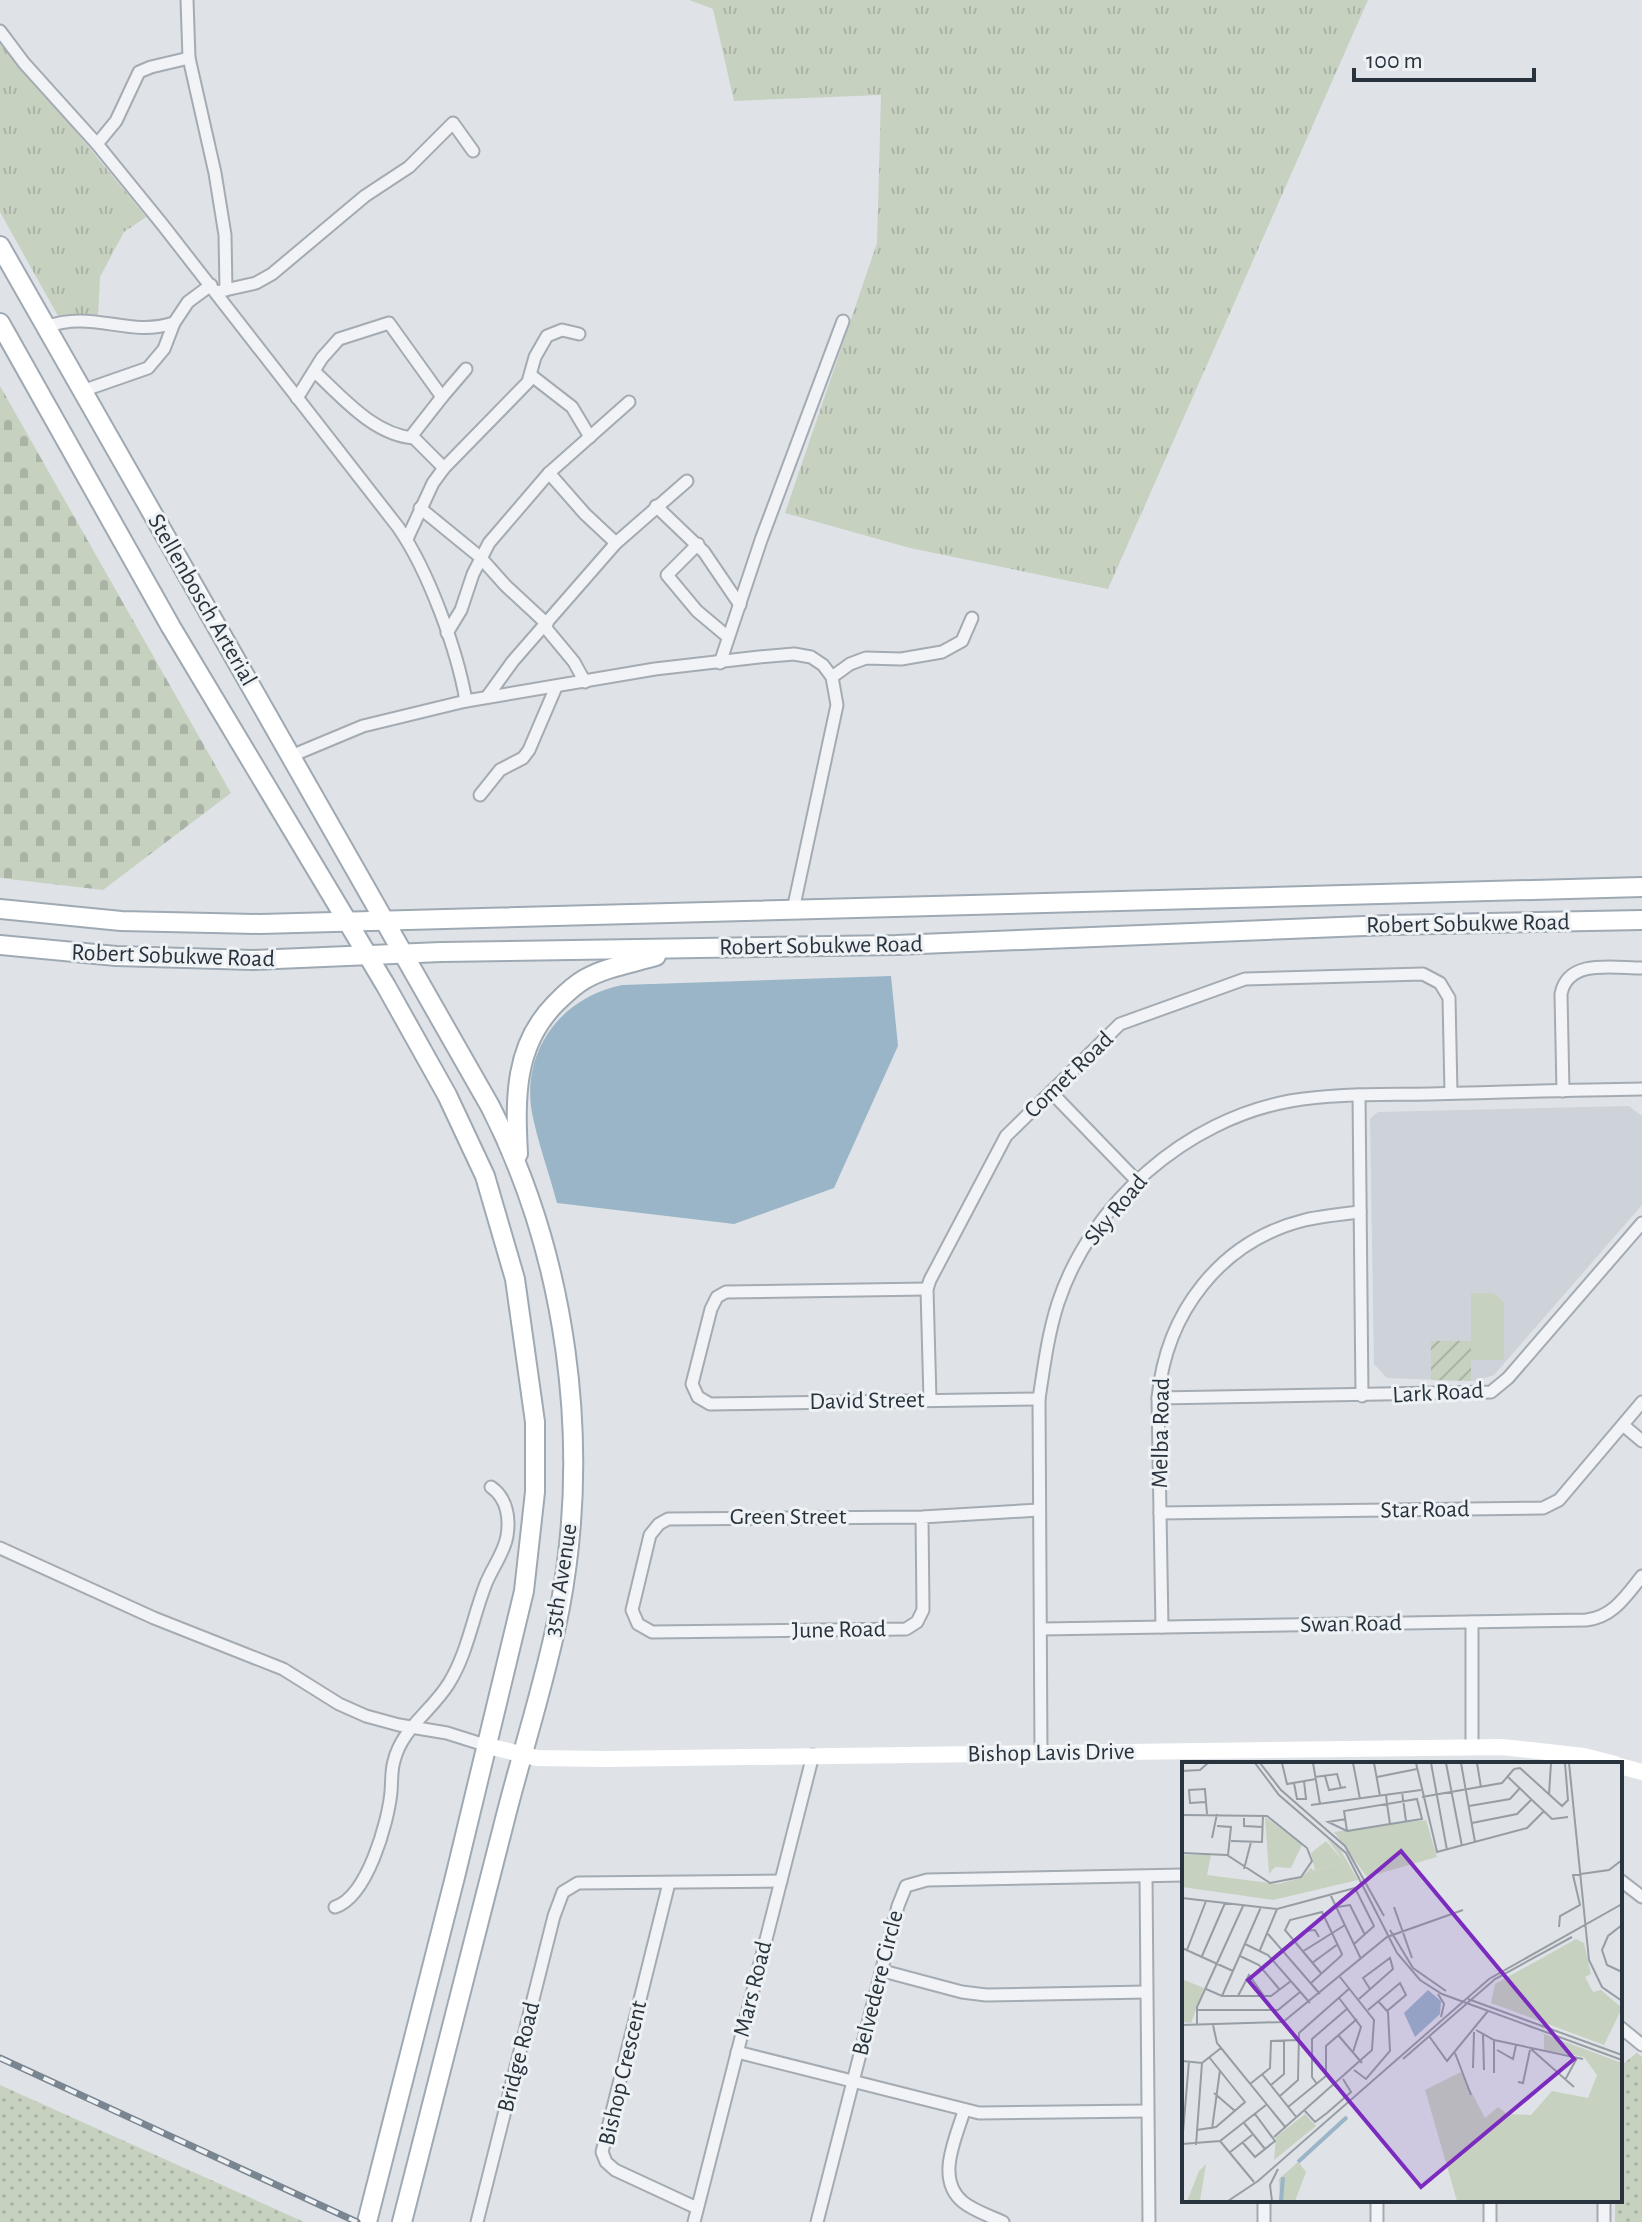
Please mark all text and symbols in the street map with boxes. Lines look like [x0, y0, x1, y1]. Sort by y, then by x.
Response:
scale bar [1354, 32, 1534, 82]
text: 100 m [1366, 49, 1423, 73]
street label: Stellenbosch Arterial [143, 510, 261, 690]
street label: Robert Sobukwe Road [1366, 910, 1570, 938]
street label: Robert Sobukwe Road [719, 932, 923, 960]
street label: Robert Sobukwe Road [71, 940, 275, 972]
street label: Comet Road [1020, 1027, 1118, 1123]
street label: Sky Road [1080, 1170, 1152, 1250]
street label: Melba Road [1148, 1378, 1174, 1488]
street label: Lark Road [1392, 1379, 1484, 1407]
street label: David Street [809, 1388, 925, 1414]
street label: Star Road [1380, 1497, 1470, 1523]
street label: Green Street [730, 1505, 847, 1529]
street label: 35th Avenue [540, 1522, 582, 1638]
street label: Swan Road [1300, 1611, 1402, 1637]
street label: June Road [792, 1617, 886, 1643]
street label: Bishop Lavis Drive [967, 1740, 1135, 1766]
inset map [1182, 1762, 1622, 2202]
street label: Belvedere Circle [848, 1908, 908, 2058]
street label: Mars Road [730, 1939, 776, 2039]
street label: Bishop Crescent [595, 1998, 651, 2148]
street label: Bridge Road [494, 1999, 544, 2115]

